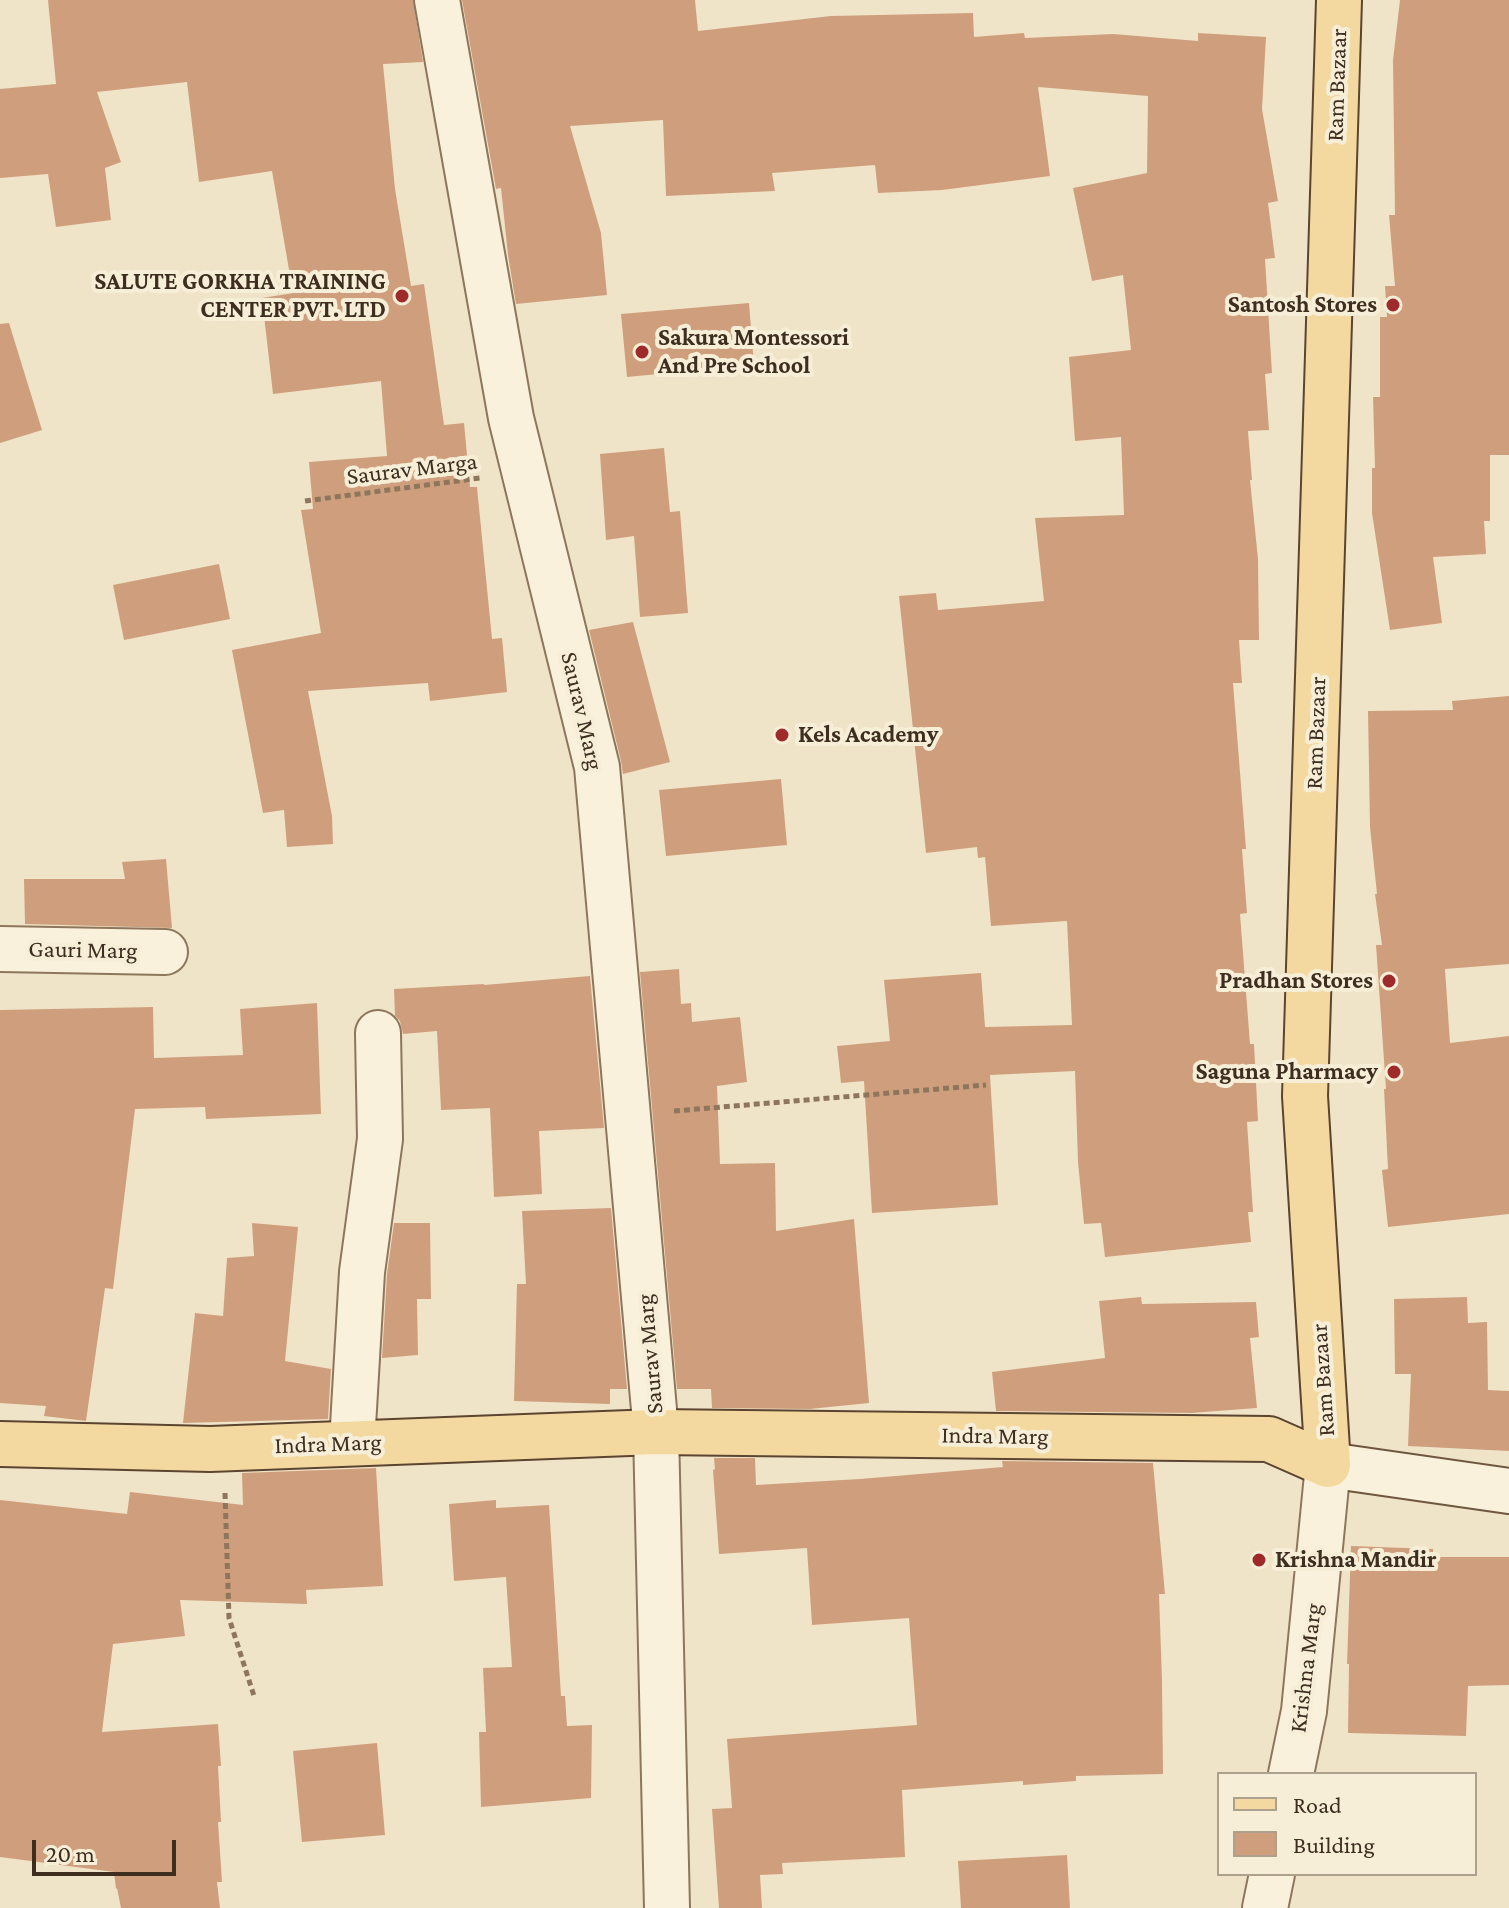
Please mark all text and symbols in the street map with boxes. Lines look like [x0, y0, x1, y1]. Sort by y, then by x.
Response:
street label: Ram Bazaar [1321, 28, 1353, 142]
place label: SALUTE GORKHA TRAINING CENTER PVT. LTD [94, 268, 386, 324]
marker: SALUTE GORKHA TRAINING CENTER PVT. LTD [393, 287, 411, 305]
place label: Santosh Stores [1228, 291, 1377, 319]
marker: Santosh Stores [1384, 296, 1402, 314]
place label: Sakura Montessori And Pre School [658, 324, 849, 380]
marker: Sakura Montessori And Pre School [633, 343, 651, 361]
street label: Saurav Marga [345, 447, 479, 491]
street label: Saurav Marg [554, 649, 610, 773]
street label: Ram Bazaar [1300, 676, 1332, 790]
place label: Kels Academy [798, 721, 938, 749]
marker: Kels Academy [773, 726, 791, 744]
street label: Gauri Marg [28, 935, 138, 965]
place label: Pradhan Stores [1219, 967, 1373, 995]
marker: Pradhan Stores [1380, 972, 1398, 990]
place label: Saguna Pharmacy [1196, 1058, 1378, 1086]
marker: Saguna Pharmacy [1385, 1063, 1403, 1081]
street label: Saurav Marg [630, 1293, 670, 1415]
street label: Ram Bazaar [1305, 1323, 1341, 1437]
street label: Indra Marg [941, 1421, 1049, 1451]
street label: Indra Marg [274, 1428, 382, 1460]
place label: Krishna Mandir [1275, 1546, 1437, 1574]
marker: Krishna Mandir [1250, 1551, 1268, 1569]
street label: Krishna Marg [1284, 1602, 1328, 1734]
legend [1217, 1772, 1477, 1876]
text: Road [1293, 1791, 1342, 1818]
scale bar [36, 1824, 180, 1874]
text: Building [1293, 1831, 1375, 1858]
text: 20 m [46, 1840, 95, 1867]

